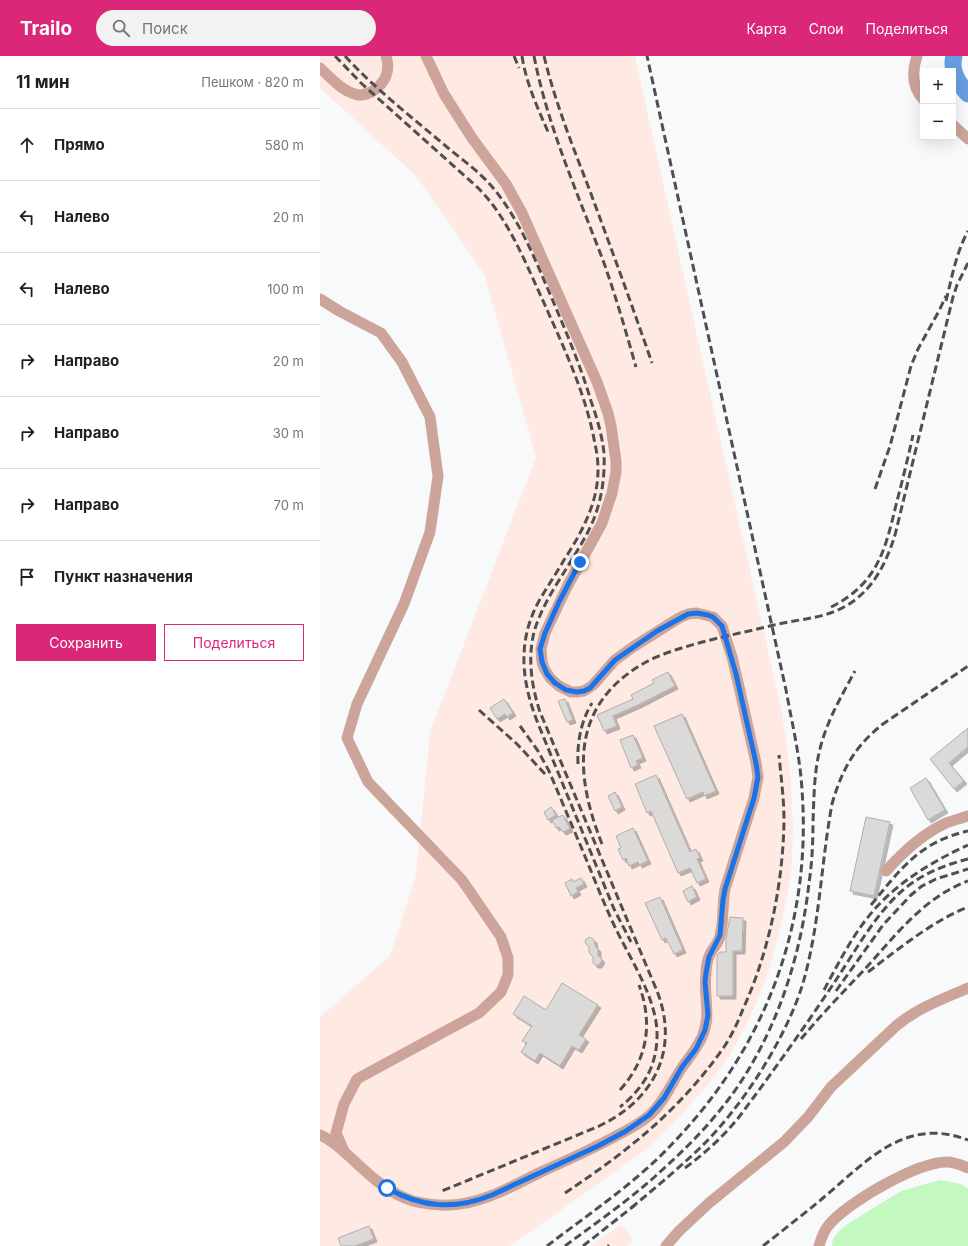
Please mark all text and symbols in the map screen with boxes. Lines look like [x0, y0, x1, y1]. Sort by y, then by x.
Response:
search box [96, 10, 376, 46]
text: Trailo [20, 17, 72, 40]
icon: search [110, 17, 132, 39]
text: Поиск [142, 19, 188, 38]
text: Карта [746, 20, 787, 37]
text: Слои [809, 20, 844, 37]
text: Поделиться [866, 20, 948, 37]
map controls [920, 68, 956, 140]
button: + [920, 68, 956, 104]
text: 11 мин [16, 72, 70, 92]
text: Пешком · 820 m [201, 74, 304, 90]
button: − [920, 104, 956, 140]
icon: ahead [16, 134, 38, 156]
text: Прямо [54, 135, 105, 154]
text: 580 m [265, 137, 304, 153]
icon: left [16, 206, 38, 228]
text: Налево [54, 207, 110, 226]
text: 20 m [273, 209, 304, 225]
icon: left [16, 278, 38, 300]
text: Налево [54, 279, 110, 298]
text: 100 m [267, 281, 304, 297]
icon: right [16, 350, 38, 372]
text: Направо [54, 351, 119, 370]
text: 20 m [273, 353, 304, 369]
icon: right [16, 422, 38, 444]
text: Направо [54, 423, 119, 442]
text: 30 m [273, 425, 304, 441]
icon: right [16, 494, 38, 516]
text: Направо [54, 495, 119, 514]
text: 70 m [274, 497, 304, 513]
route end [571, 553, 589, 571]
icon: arrive [16, 566, 38, 588]
text: Пункт назначения [54, 567, 193, 586]
button: Сохранить [16, 624, 156, 661]
button: Поделиться [164, 624, 304, 661]
route start [378, 1179, 396, 1197]

